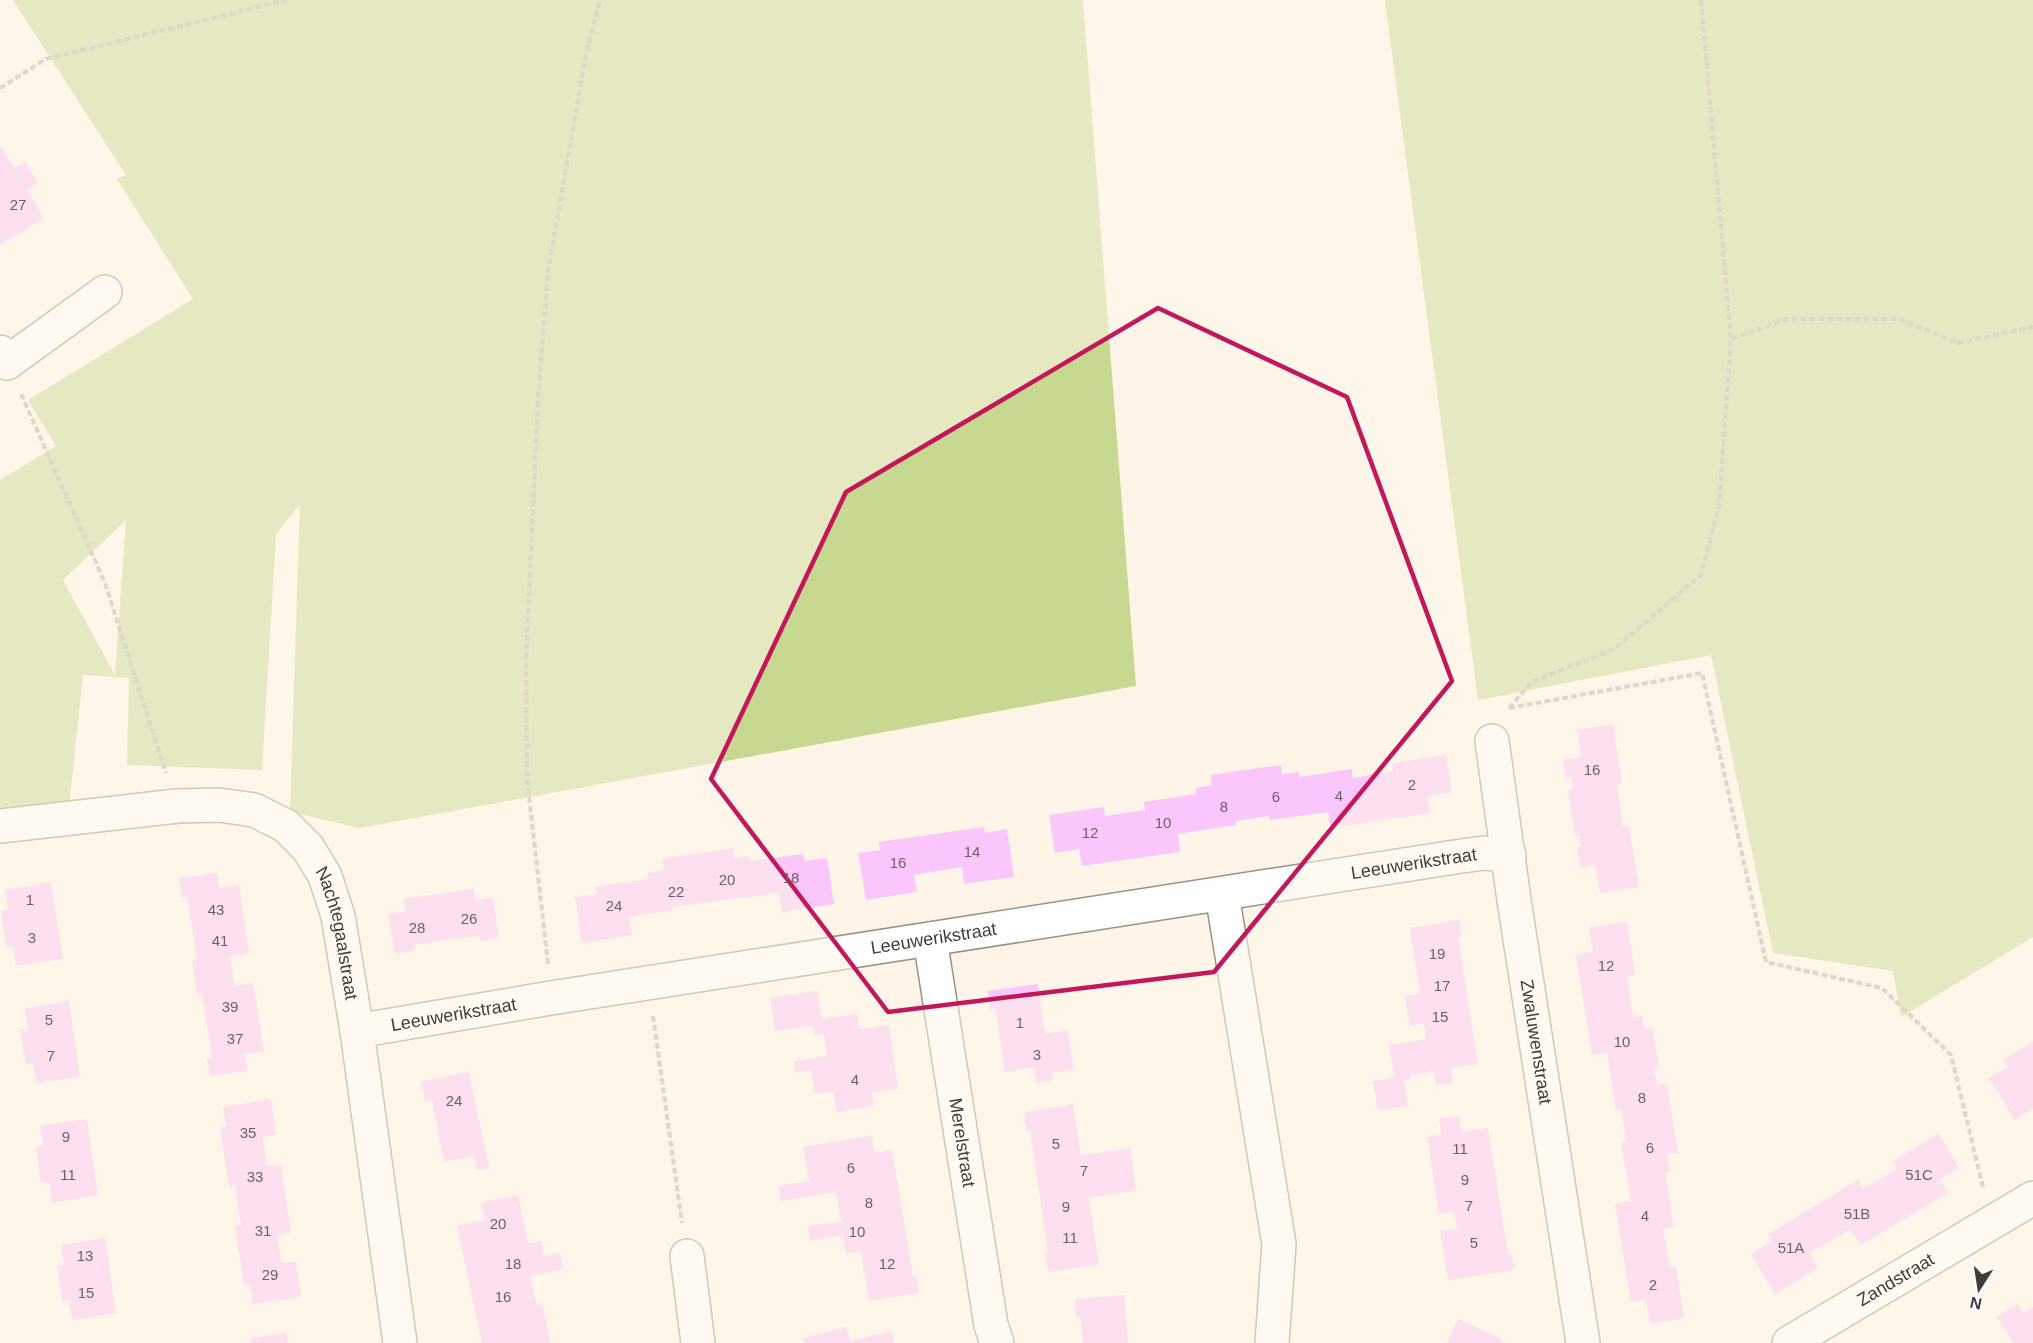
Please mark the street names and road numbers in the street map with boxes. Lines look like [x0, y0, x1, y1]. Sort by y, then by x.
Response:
street label: Leeuwerikstraat [1349, 844, 1478, 883]
street label: Nachtegaalstraat [312, 863, 362, 1001]
street label: Leeuwerikstraat [869, 919, 998, 958]
street label: Zwaluwenstraat [1516, 978, 1556, 1106]
street label: Leeuwerikstraat [389, 994, 518, 1035]
street label: Merelstraat [945, 1096, 979, 1189]
street label: Zandstraat [1853, 1249, 1938, 1310]

